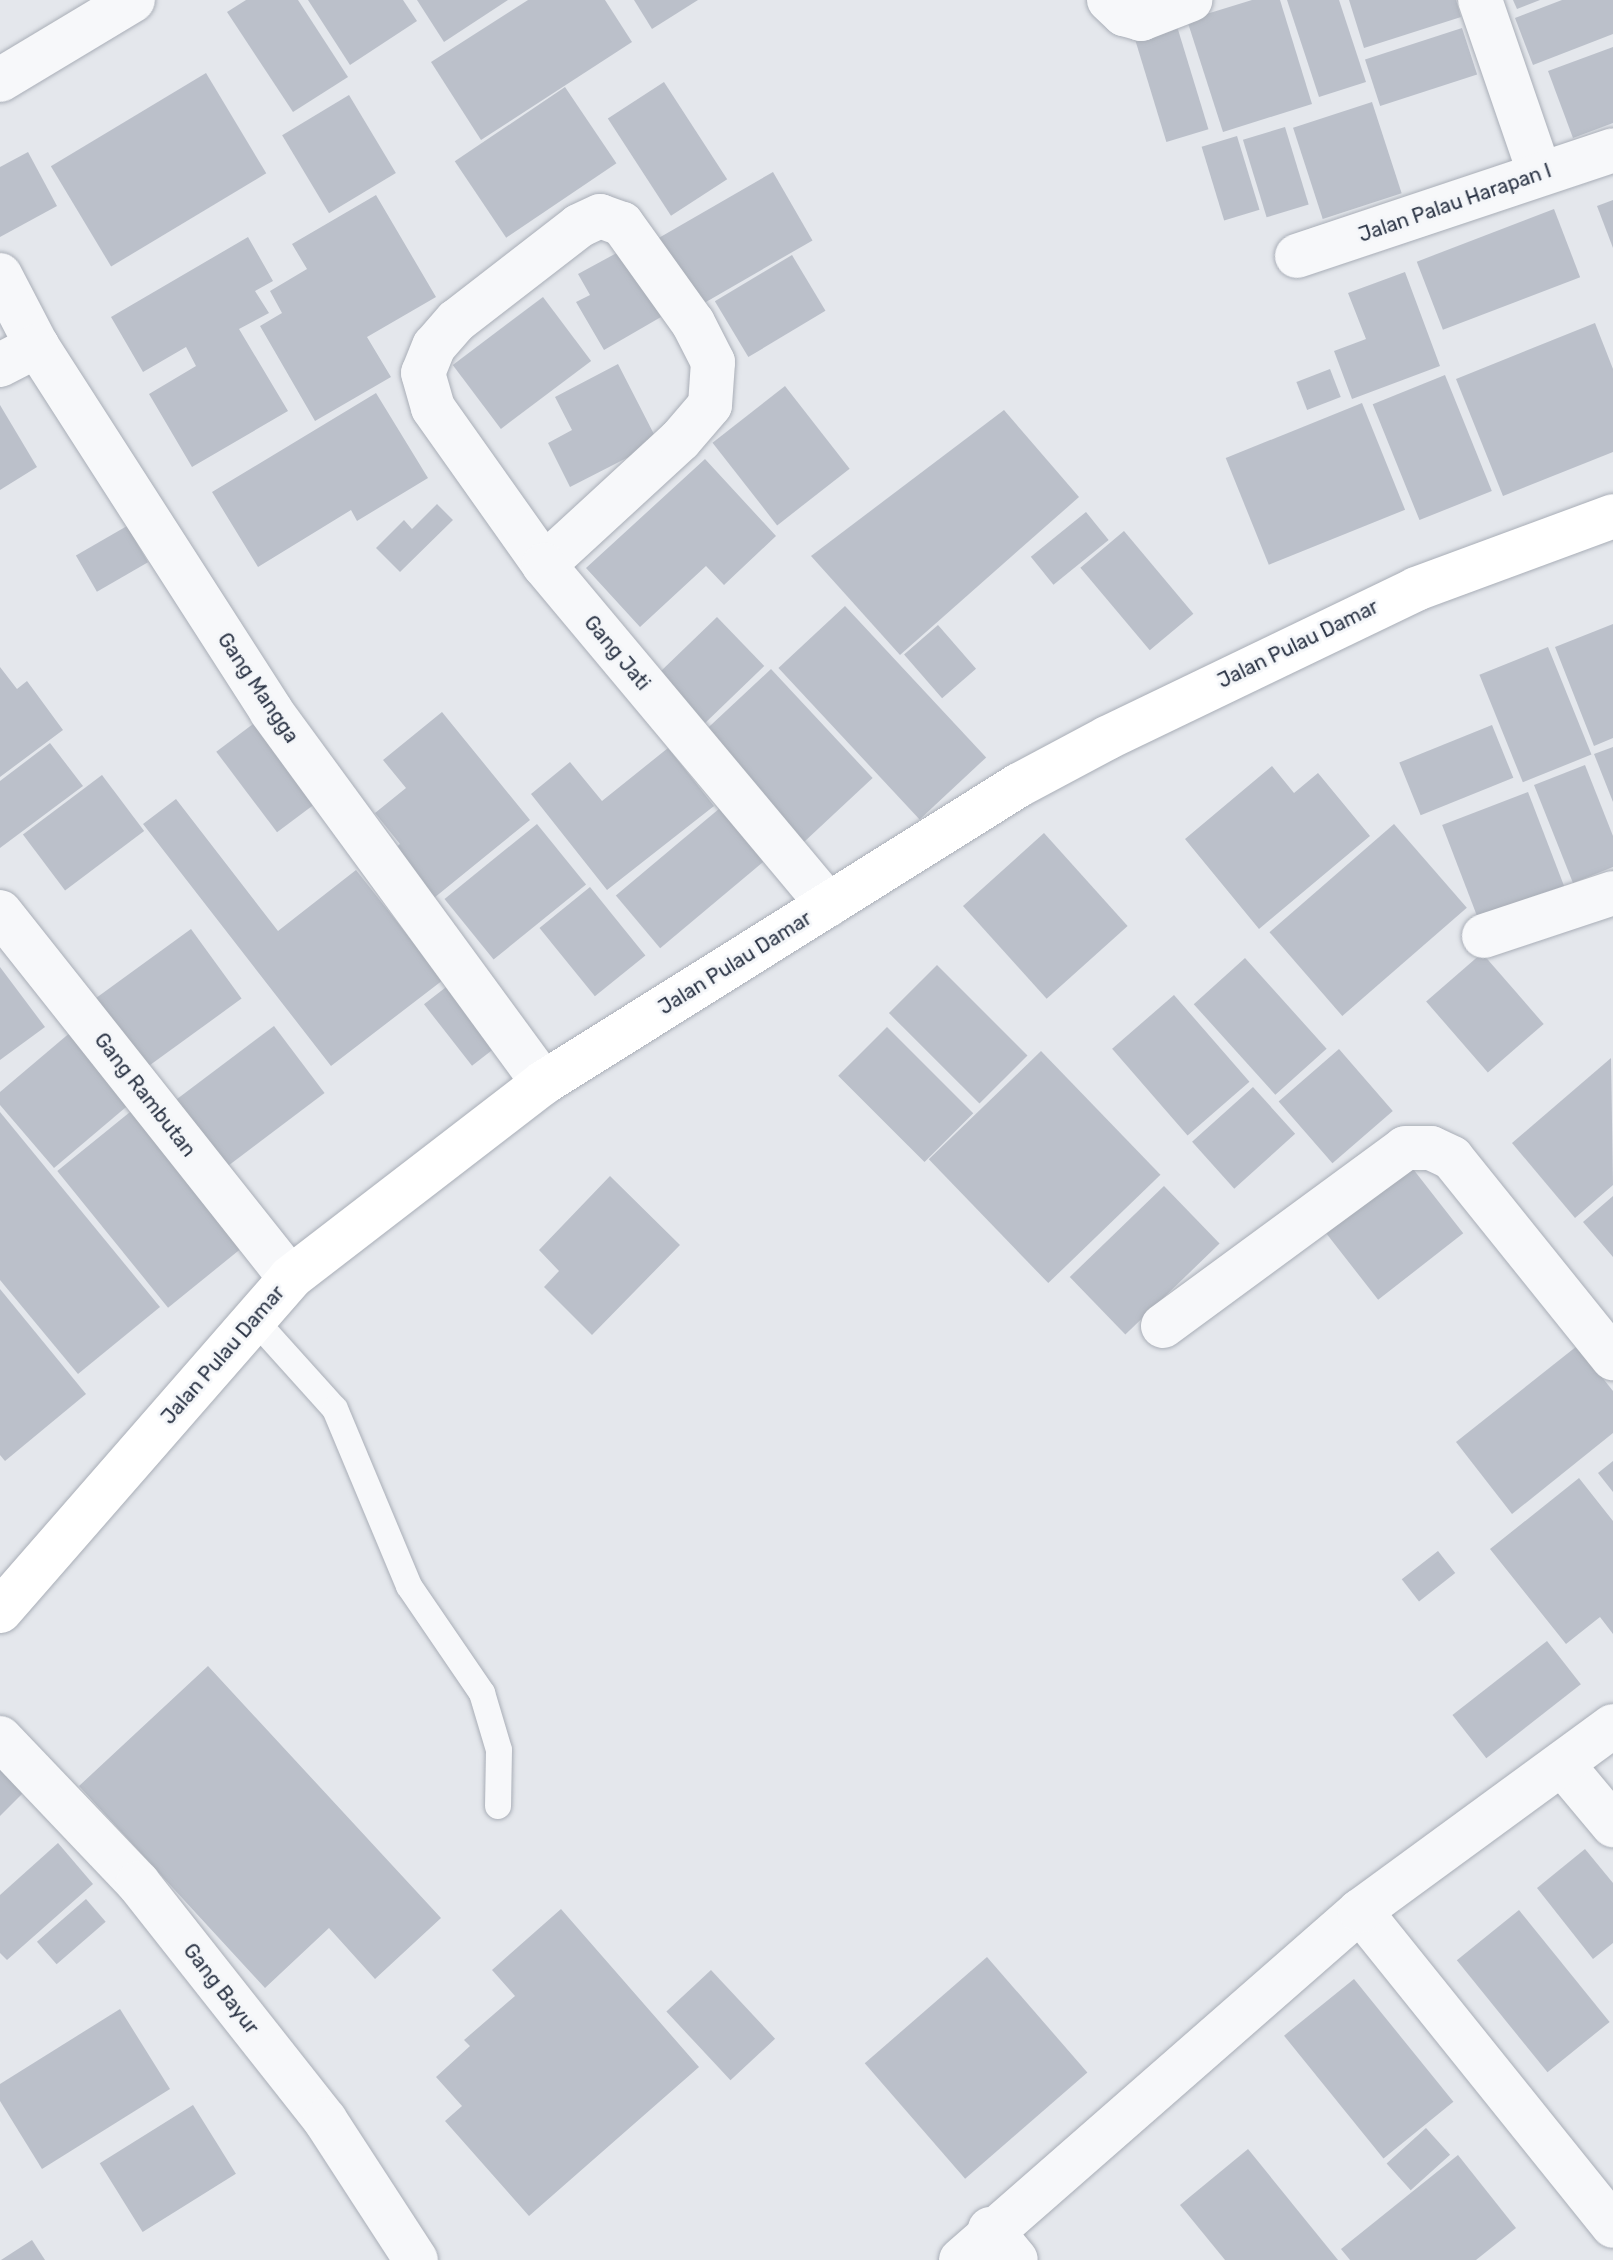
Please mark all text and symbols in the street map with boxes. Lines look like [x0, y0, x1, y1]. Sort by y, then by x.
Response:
street label: Jalan Palau Harapan I [1355, 159, 1555, 247]
street label: Jalan Pulau Damar [1214, 595, 1382, 693]
street label: Gang Jati [579, 611, 655, 695]
street label: Gang Mangga [212, 628, 304, 748]
street label: Jalan Pulau Damar [654, 906, 816, 1020]
street label: Gang Rambutan [89, 1028, 201, 1162]
street label: Jalan Pulau Damar [156, 1281, 290, 1429]
street label: Gang Bayur [178, 1939, 264, 2039]

